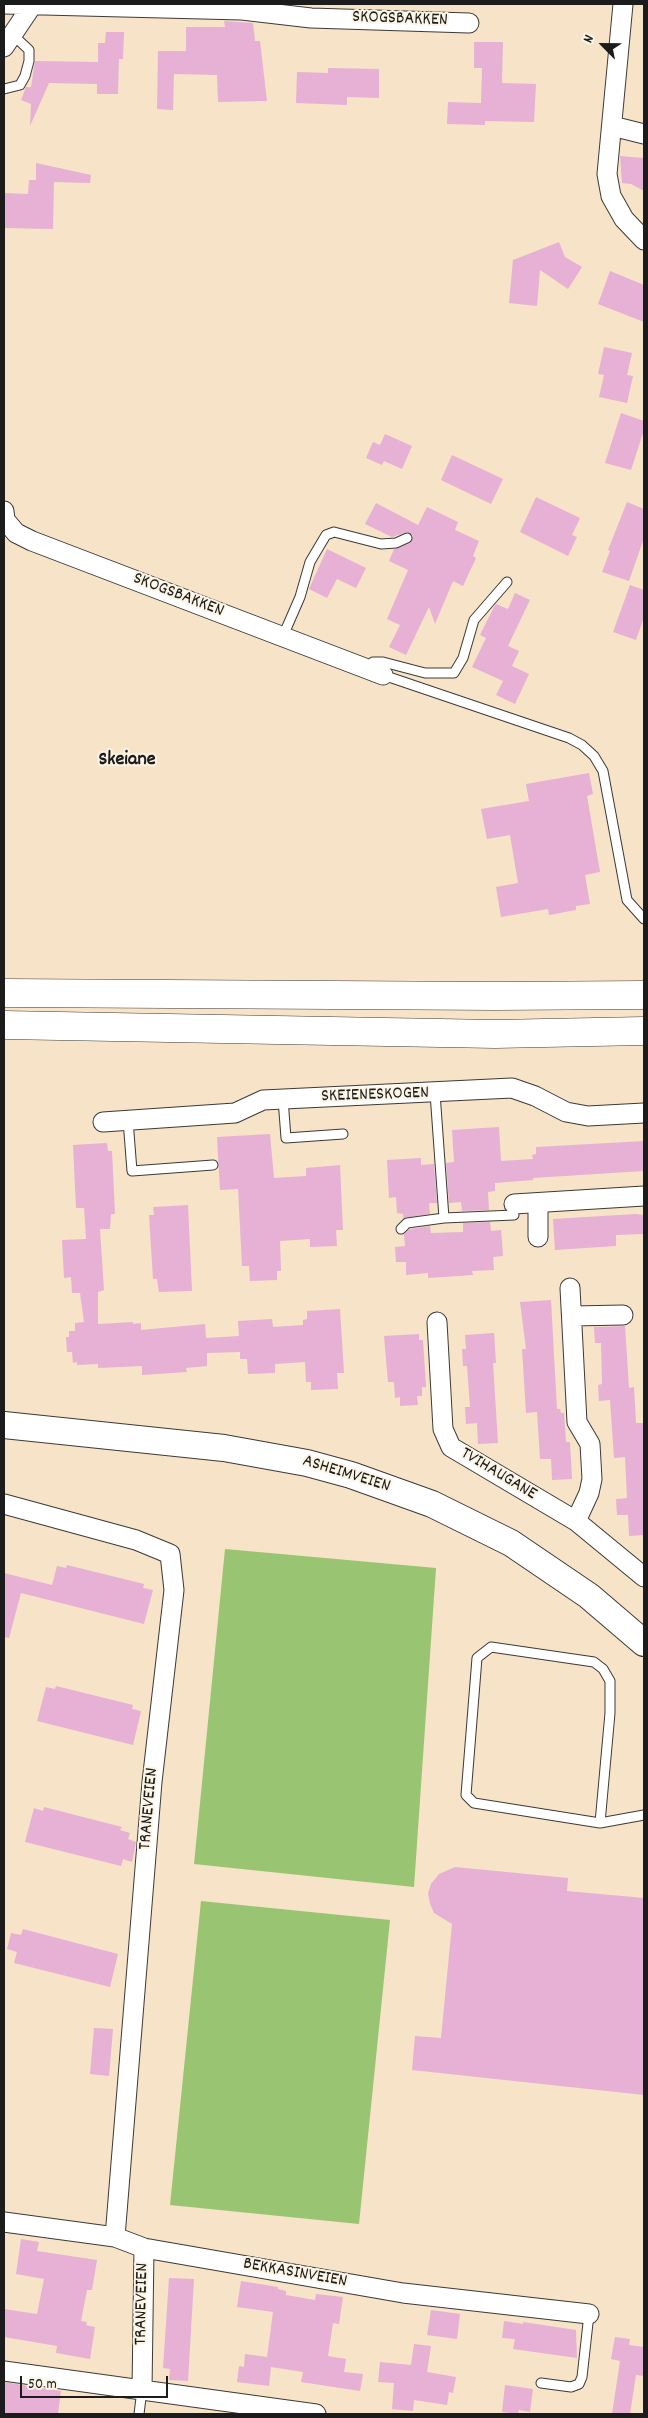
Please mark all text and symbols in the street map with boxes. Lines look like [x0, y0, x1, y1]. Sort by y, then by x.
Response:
street label: SKOGSBAKKEN [352, 8, 448, 32]
north arrow [578, 20, 628, 70]
text: N [579, 32, 600, 46]
street label: SKOGSBAKKEN [129, 569, 227, 623]
district label: Skeiane [99, 749, 155, 773]
street label: SKEIENESKOGEN [321, 1083, 429, 1109]
street label: TVIHAUGANE [456, 1444, 540, 1506]
street label: ASHEIMVEIEN [299, 1451, 393, 1499]
street label: TRANEVEIEN [136, 1767, 164, 1851]
street label: BEKKASINVEIEN [241, 2254, 349, 2294]
street label: TRANEVEIEN [131, 2263, 155, 2345]
scale bar [22, 2366, 170, 2398]
text: 50 m [28, 2374, 57, 2396]

